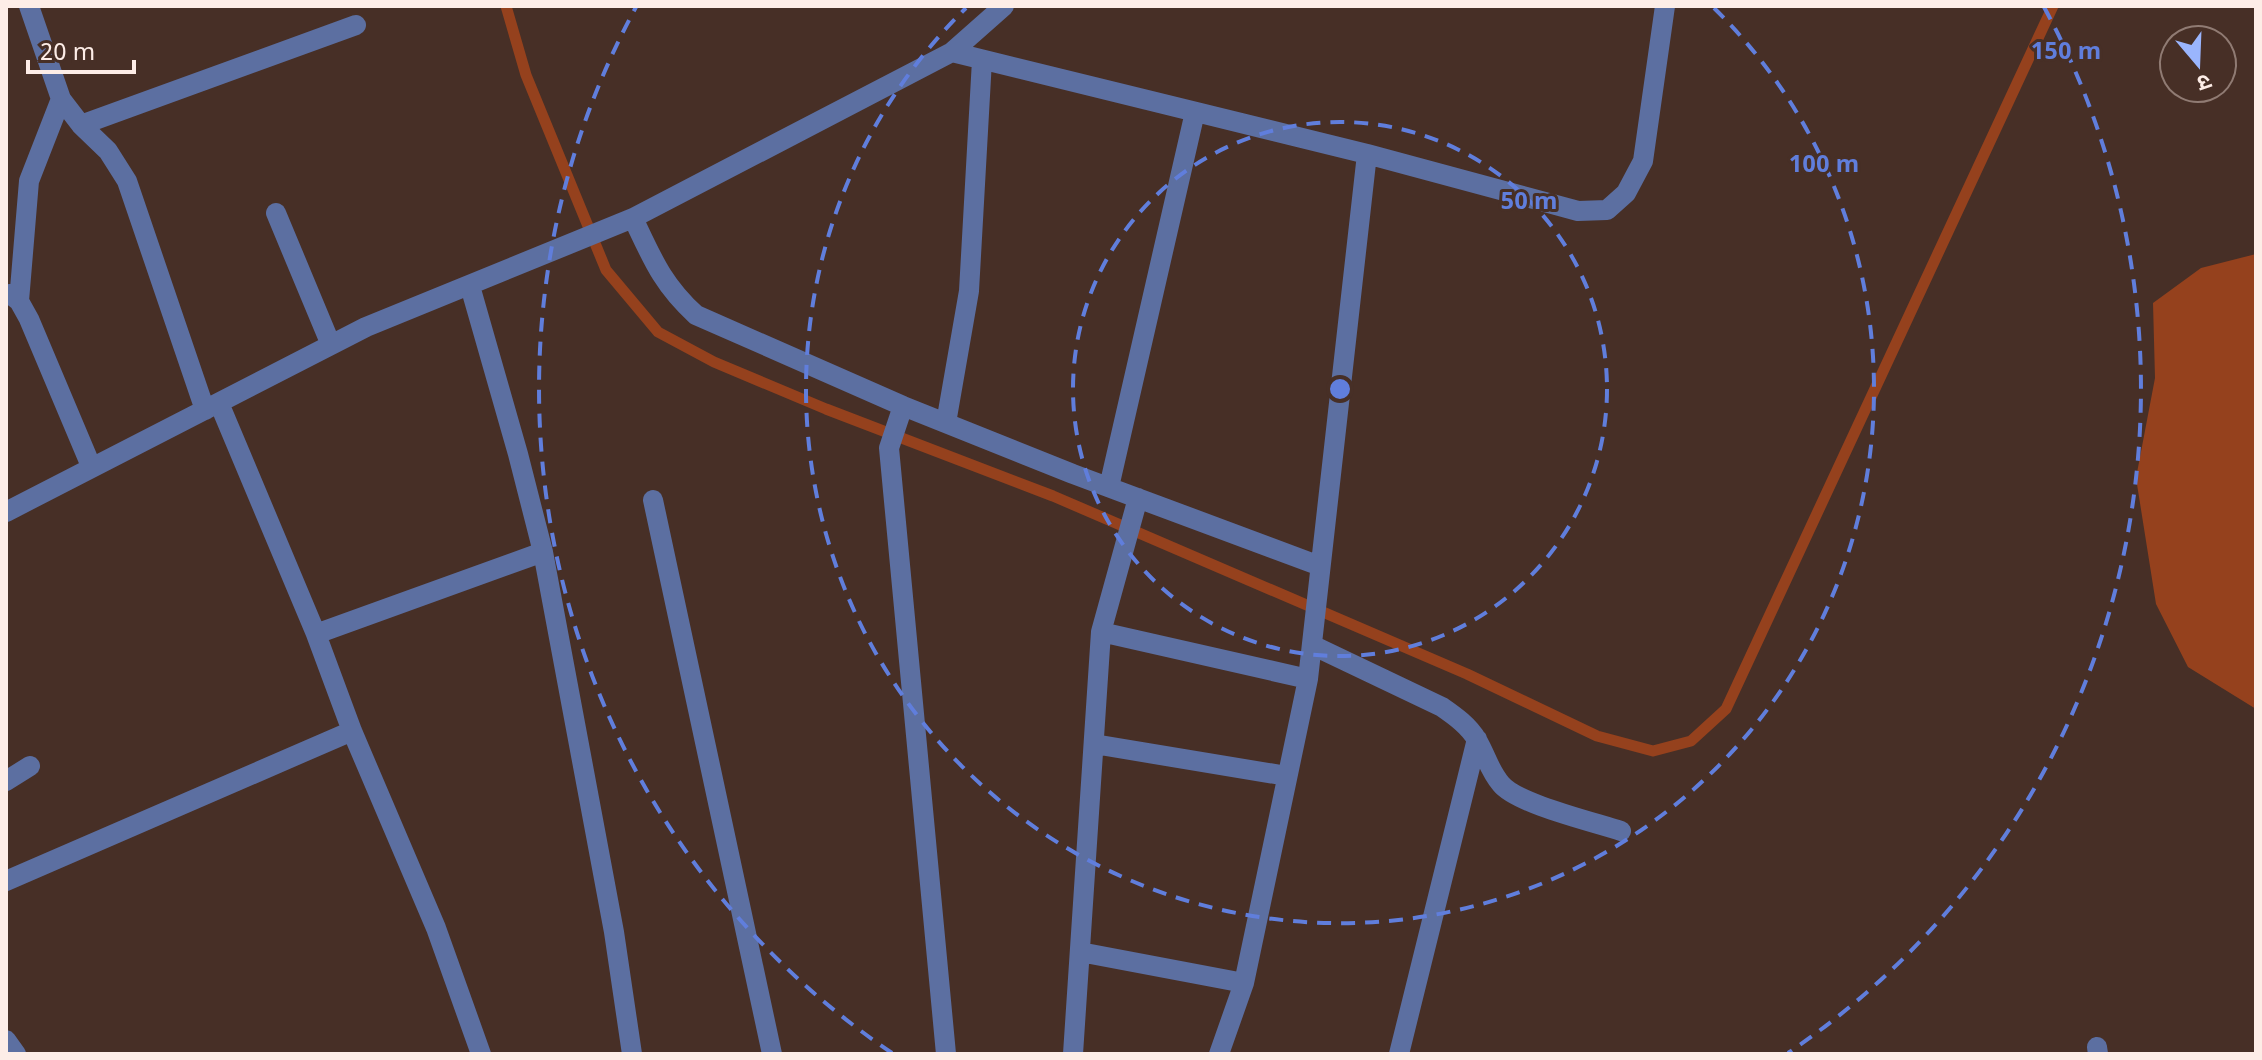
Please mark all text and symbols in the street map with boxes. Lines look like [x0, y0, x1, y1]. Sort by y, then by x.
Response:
scale bar [28, 24, 134, 74]
north arrow [2158, 24, 2238, 104]
text: 150 m [2031, 37, 2101, 69]
text: 20 m [40, 38, 95, 70]
text: उ [2192, 65, 2215, 97]
text: 100 m [1789, 150, 1859, 182]
text: 50 m [1501, 187, 1557, 219]
centre of rings [1326, 375, 1354, 403]

